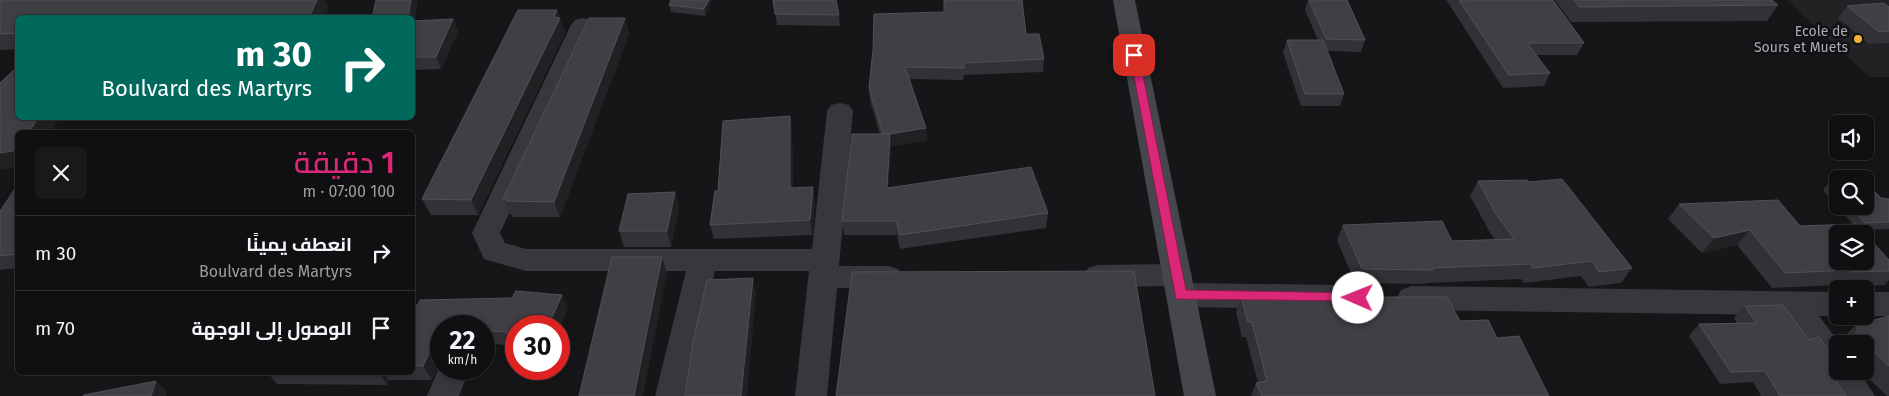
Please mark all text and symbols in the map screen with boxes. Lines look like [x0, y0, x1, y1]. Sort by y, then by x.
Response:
place label: Ecole de Sours et Muets [1754, 23, 1848, 56]
text: 30 m [235, 33, 312, 75]
marker: Ecole de Sours et Muets [1852, 33, 1864, 45]
pin [1113, 34, 1155, 76]
icon: right [330, 35, 395, 100]
icon: arrive [1120, 41, 1148, 69]
text: Boulvard des Martyrs [102, 75, 312, 102]
map controls [1829, 115, 1874, 380]
button: sound [1829, 115, 1874, 160]
text: 1 دقيقة [294, 145, 395, 181]
button: close [35, 147, 87, 199]
button: search [1829, 170, 1874, 215]
text: 100 m · 07:00 [303, 182, 395, 201]
button: layers [1829, 225, 1874, 270]
text: انعطف يمينًا [246, 233, 352, 256]
icon: right [367, 239, 395, 267]
text: 30 m [35, 242, 76, 265]
text: Boulvard des Martyrs [199, 262, 352, 281]
position arrow [1331, 271, 1383, 323]
button: + [1829, 280, 1874, 325]
icon: arrive [367, 314, 395, 342]
speed limit sign: 30 [505, 315, 570, 380]
text: 70 m [35, 317, 75, 340]
text: الوصول إلى الوجهة [192, 317, 352, 340]
text: 22 [450, 326, 475, 356]
button: − [1829, 335, 1874, 380]
text: km/h [448, 353, 477, 367]

